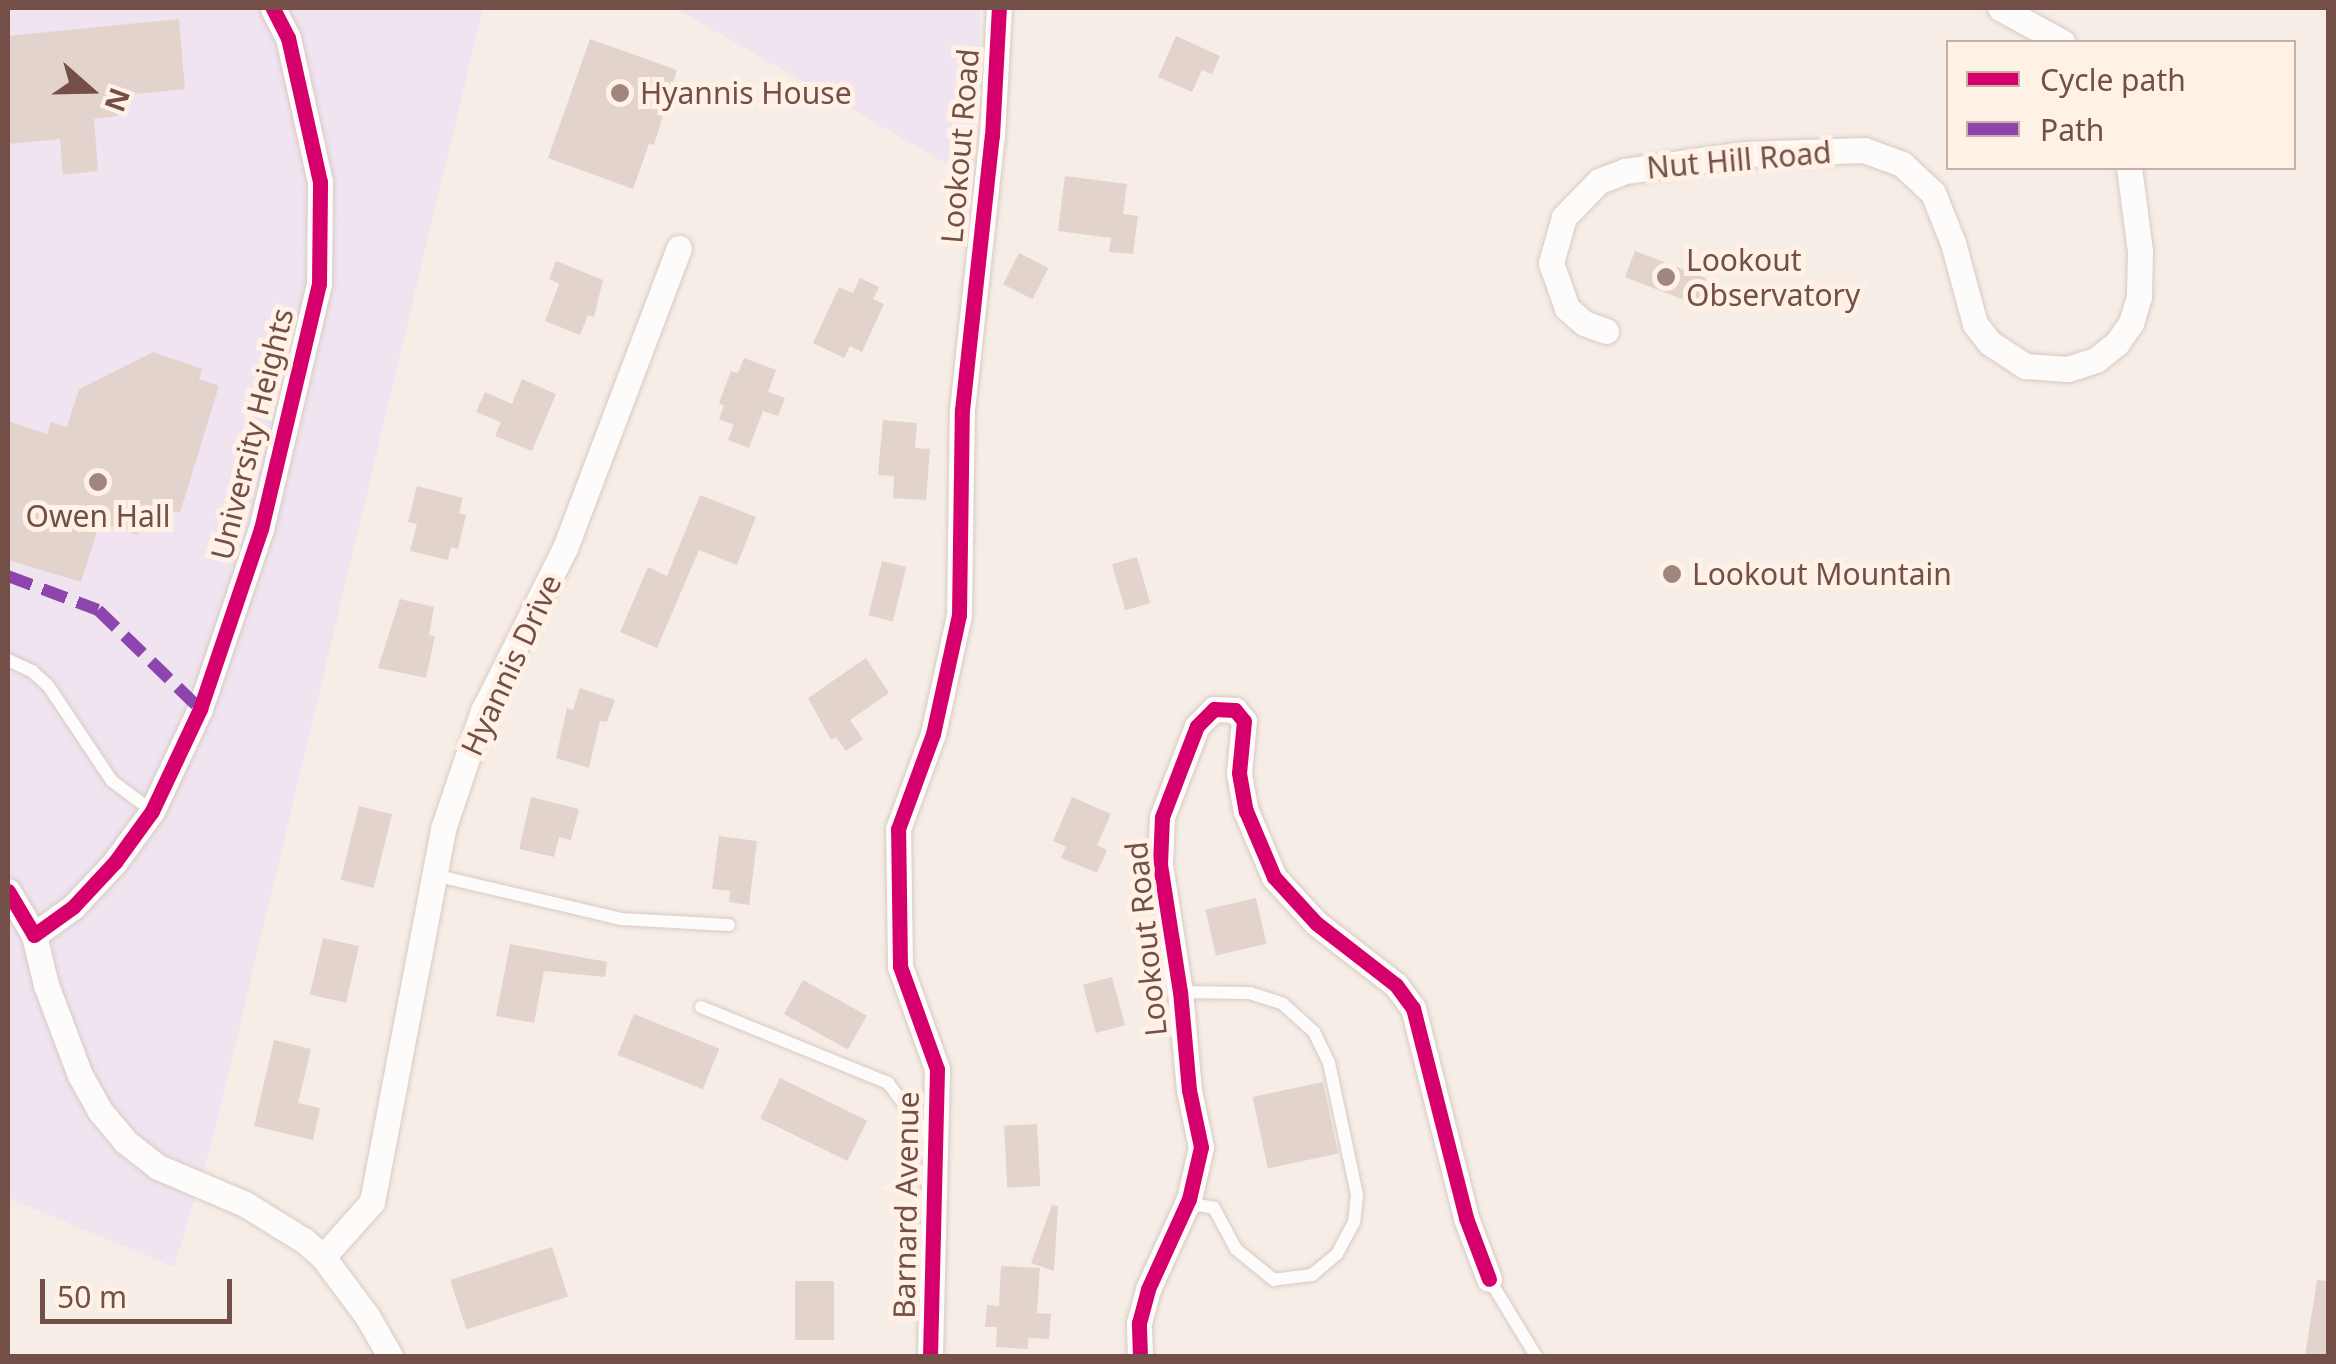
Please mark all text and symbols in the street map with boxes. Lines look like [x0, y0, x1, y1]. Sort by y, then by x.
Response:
north arrow [40, 40, 140, 140]
legend [1946, 40, 2296, 170]
street label: Lookout Road [934, 47, 986, 245]
text: Cycle path [2040, 59, 2186, 100]
place label: Hyannis House [640, 75, 852, 111]
marker: Hyannis House [609, 82, 631, 104]
text: N [96, 83, 140, 117]
text: Path [2040, 109, 2104, 150]
street label: Nut Hill Road [1645, 134, 1833, 186]
place label: Lookout Observatory [1686, 242, 1860, 312]
marker: Lookout Observatory [1655, 266, 1677, 288]
street label: University Heights [203, 305, 301, 563]
marker: Owen Hall [87, 471, 109, 493]
place label: Owen Hall [26, 498, 170, 534]
place label: Lookout Mountain [1692, 556, 1952, 592]
marker: Lookout Mountain [1661, 563, 1683, 585]
street label: Hyannis Drive [453, 569, 569, 761]
street label: Lookout Road [1118, 840, 1174, 1038]
street label: Barnard Avenue [886, 1091, 926, 1319]
scale bar [45, 1259, 238, 1321]
text: 50 m [57, 1276, 127, 1317]

